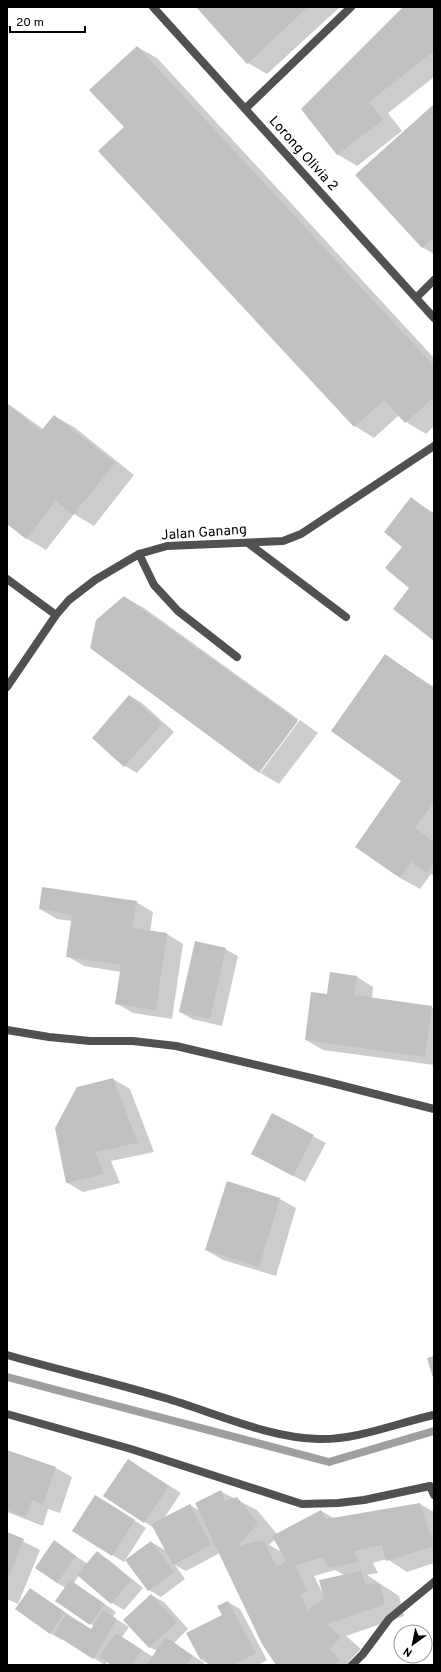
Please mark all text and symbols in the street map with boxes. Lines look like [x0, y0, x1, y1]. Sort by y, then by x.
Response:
scale bar [10, 8, 85, 34]
text: 20 m [16, 15, 44, 31]
street label: Lorong Olivia 2 [265, 113, 341, 195]
street label: Jalan Ganang [160, 522, 248, 544]
north arrow [393, 1624, 433, 1664]
text: N [401, 1644, 415, 1660]

